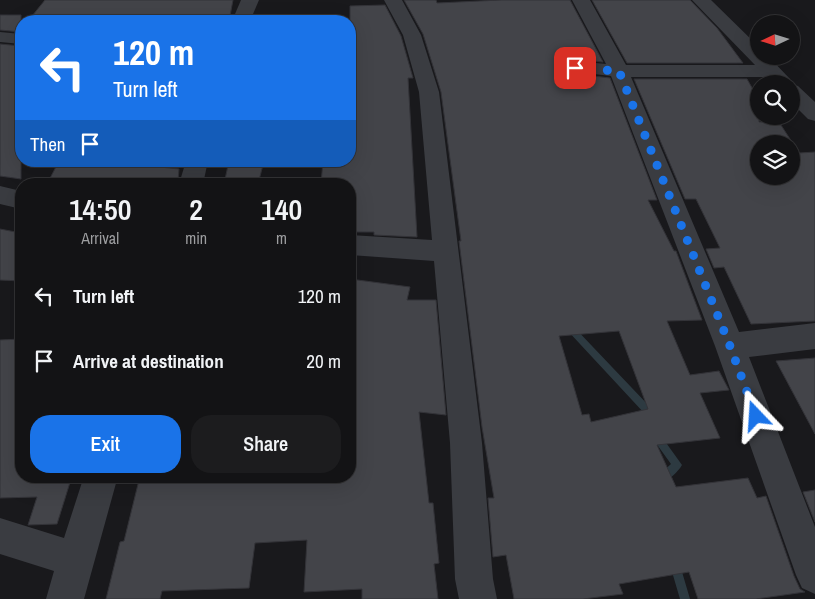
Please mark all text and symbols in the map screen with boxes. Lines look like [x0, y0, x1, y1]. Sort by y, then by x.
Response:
north arrow [750, 15, 800, 65]
map controls [750, 15, 800, 185]
text: 120 m [113, 29, 194, 76]
icon: left [30, 35, 95, 100]
pin [554, 47, 596, 89]
icon: arrive [561, 54, 589, 82]
text: Turn left [113, 74, 178, 104]
button: search [750, 75, 800, 125]
icon: arrive [76, 130, 104, 158]
text: Then [30, 131, 66, 157]
button: layers [750, 135, 800, 185]
text: 14:50 [69, 189, 131, 229]
text: 2 [189, 189, 203, 229]
text: 140 [261, 189, 302, 229]
text: Arrival [81, 227, 119, 249]
text: min [185, 227, 207, 249]
text: m [276, 227, 287, 249]
icon: left [30, 282, 58, 310]
text: Turn left [73, 283, 134, 309]
text: 120 m [298, 283, 341, 309]
icon: arrive [30, 347, 58, 375]
text: Arrive at destination [73, 348, 224, 374]
text: 20 m [306, 348, 341, 374]
position arrow [729, 389, 781, 441]
button: Exit [30, 415, 181, 473]
button: Share [191, 415, 341, 473]

